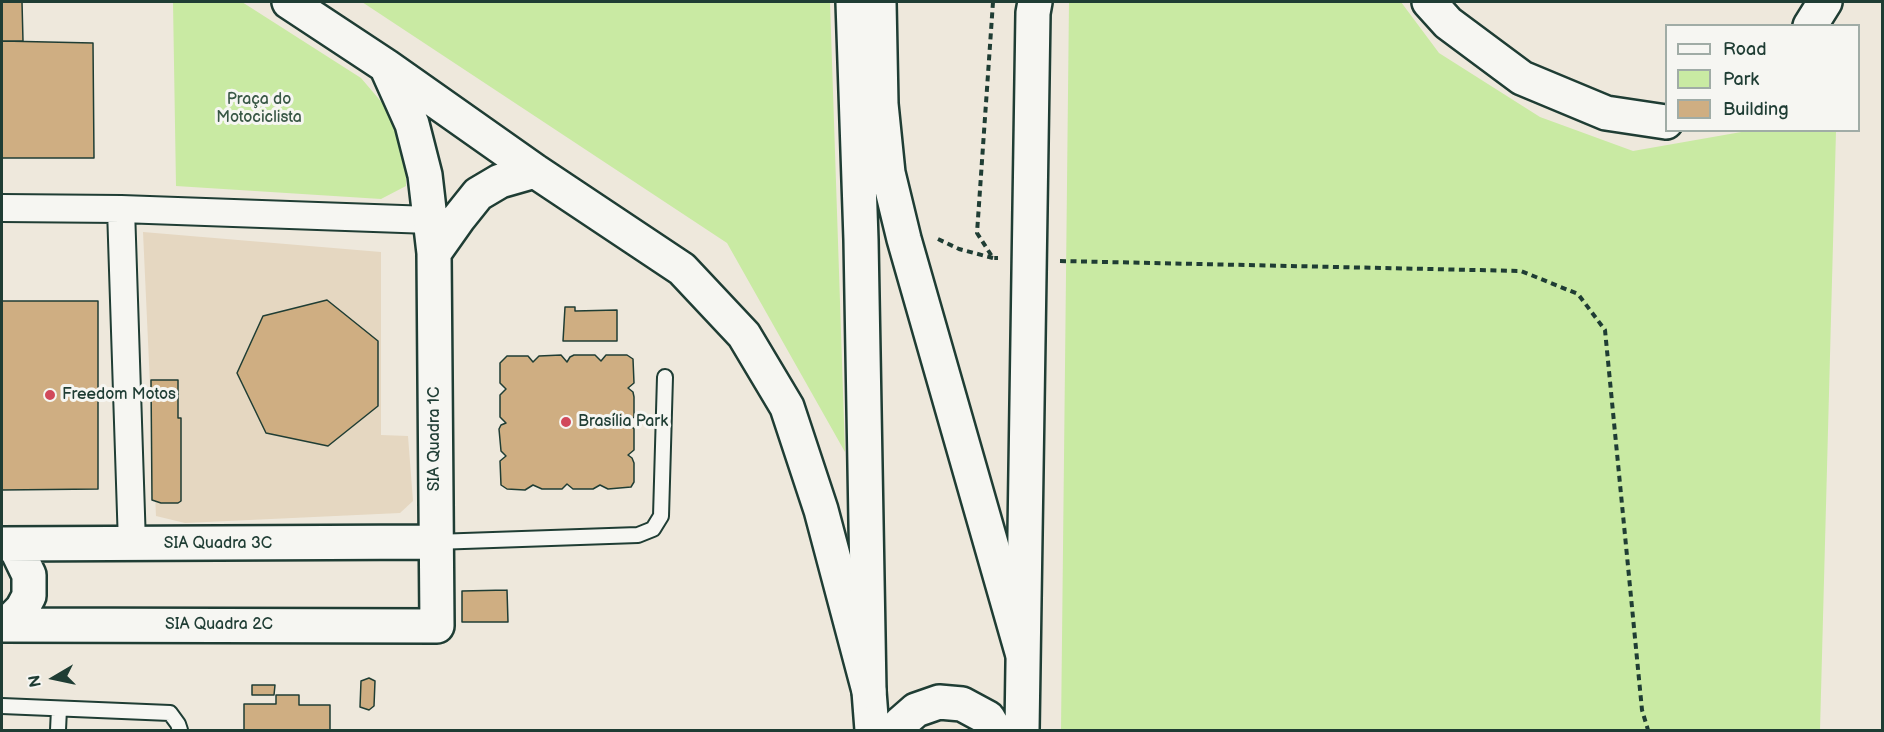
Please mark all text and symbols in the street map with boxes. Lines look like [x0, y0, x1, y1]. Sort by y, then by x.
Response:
legend [1665, 24, 1860, 132]
text: Road [1723, 39, 1767, 60]
text: Park [1723, 69, 1759, 90]
park label: Praça do Motociclista [216, 90, 302, 128]
text: Building [1723, 99, 1789, 120]
place label: Freedom Motos [62, 385, 176, 405]
street label: SIA Quadra 1C [425, 387, 445, 491]
marker: Freedom Motos [43, 388, 57, 402]
place label: Brasília Park [578, 412, 668, 432]
marker: Brasília Park [559, 415, 573, 429]
street label: SIA Quadra 3C [164, 534, 272, 554]
street label: SIA Quadra 2C [165, 615, 273, 635]
north arrow [24, 648, 84, 708]
text: N [25, 673, 46, 688]

